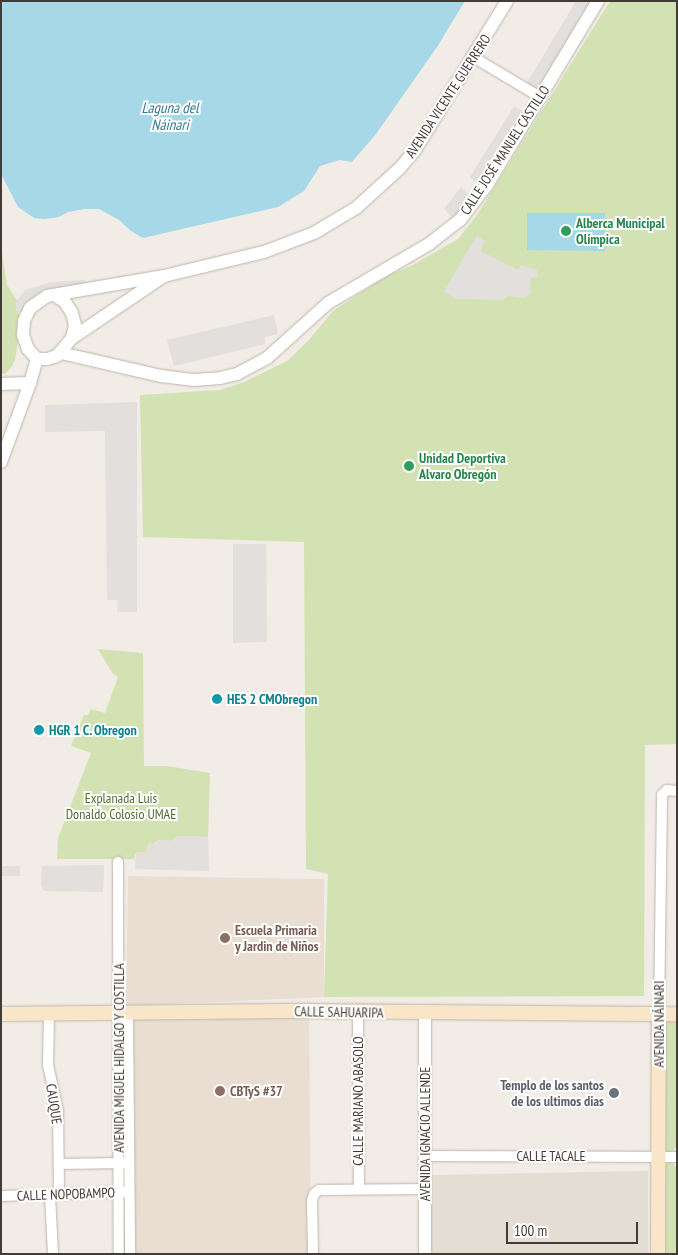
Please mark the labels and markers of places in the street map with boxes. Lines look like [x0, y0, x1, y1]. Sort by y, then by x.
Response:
place label: Alberca Municipal Olímpica [576, 215, 665, 248]
marker: Alberca Municipal Olímpica [560, 225, 572, 237]
place label: Unidad Deportiva Alvaro Obregón [419, 450, 506, 482]
marker: Unidad Deportiva Alvaro Obregón [403, 460, 415, 472]
place label: HES 2 CMObregon [227, 691, 318, 707]
marker: HES 2 CMObregon [211, 693, 223, 705]
place label: HGR 1 C. Obregon [49, 722, 138, 738]
marker: HGR 1 C. Obregon [33, 724, 45, 736]
place label: Escuela Primaria y Jardin de Niños [235, 922, 319, 954]
marker: Escuela Primaria y Jardin de Niños [219, 932, 231, 944]
place label: Templo de los santos de los ultimos dias [500, 1077, 604, 1110]
place label: CBTyS #37 [230, 1083, 283, 1099]
marker: CBTyS #37 [214, 1085, 226, 1097]
marker: Templo de los santos de los ultimos dias [608, 1087, 620, 1099]

